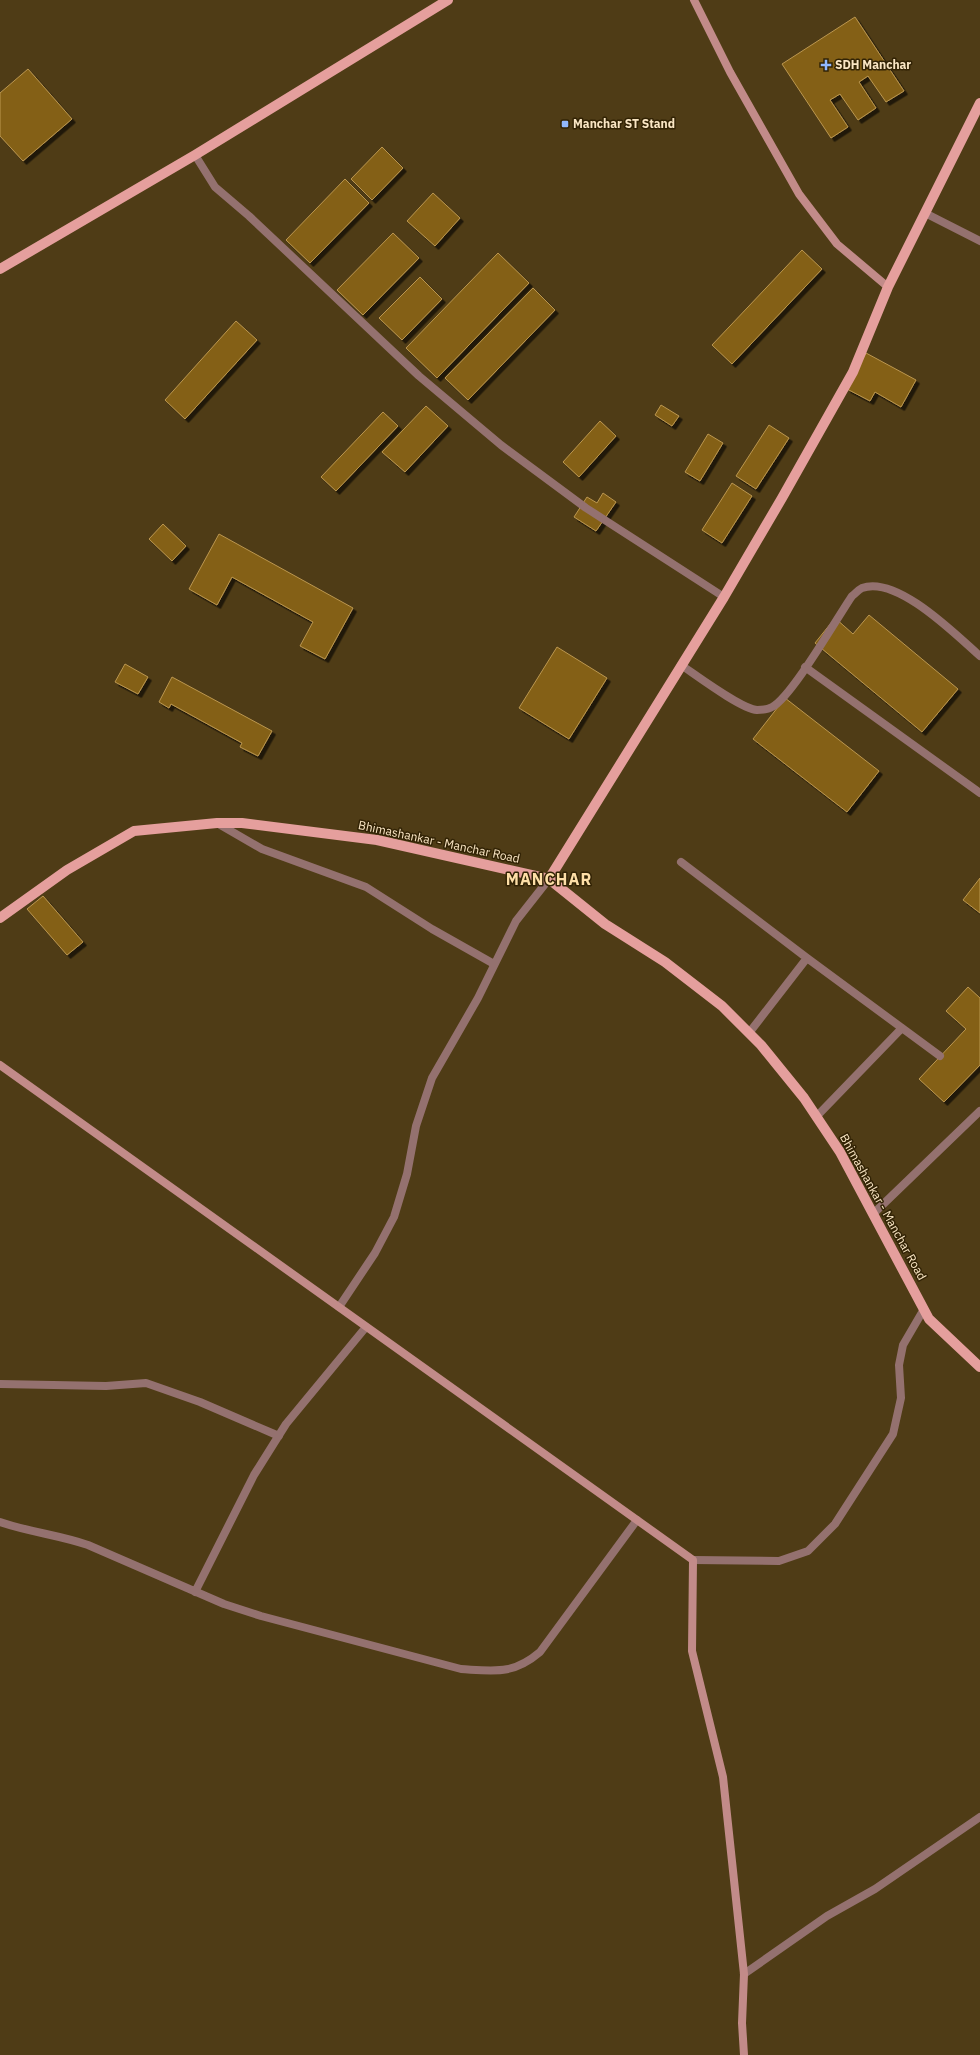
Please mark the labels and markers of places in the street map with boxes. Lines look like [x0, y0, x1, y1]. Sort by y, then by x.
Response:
place label: SDH Manchar [835, 57, 911, 72]
marker: SDH Manchar [820, 59, 832, 71]
place label: Manchar ST Stand [573, 116, 675, 131]
marker: Manchar ST Stand [560, 119, 570, 129]

